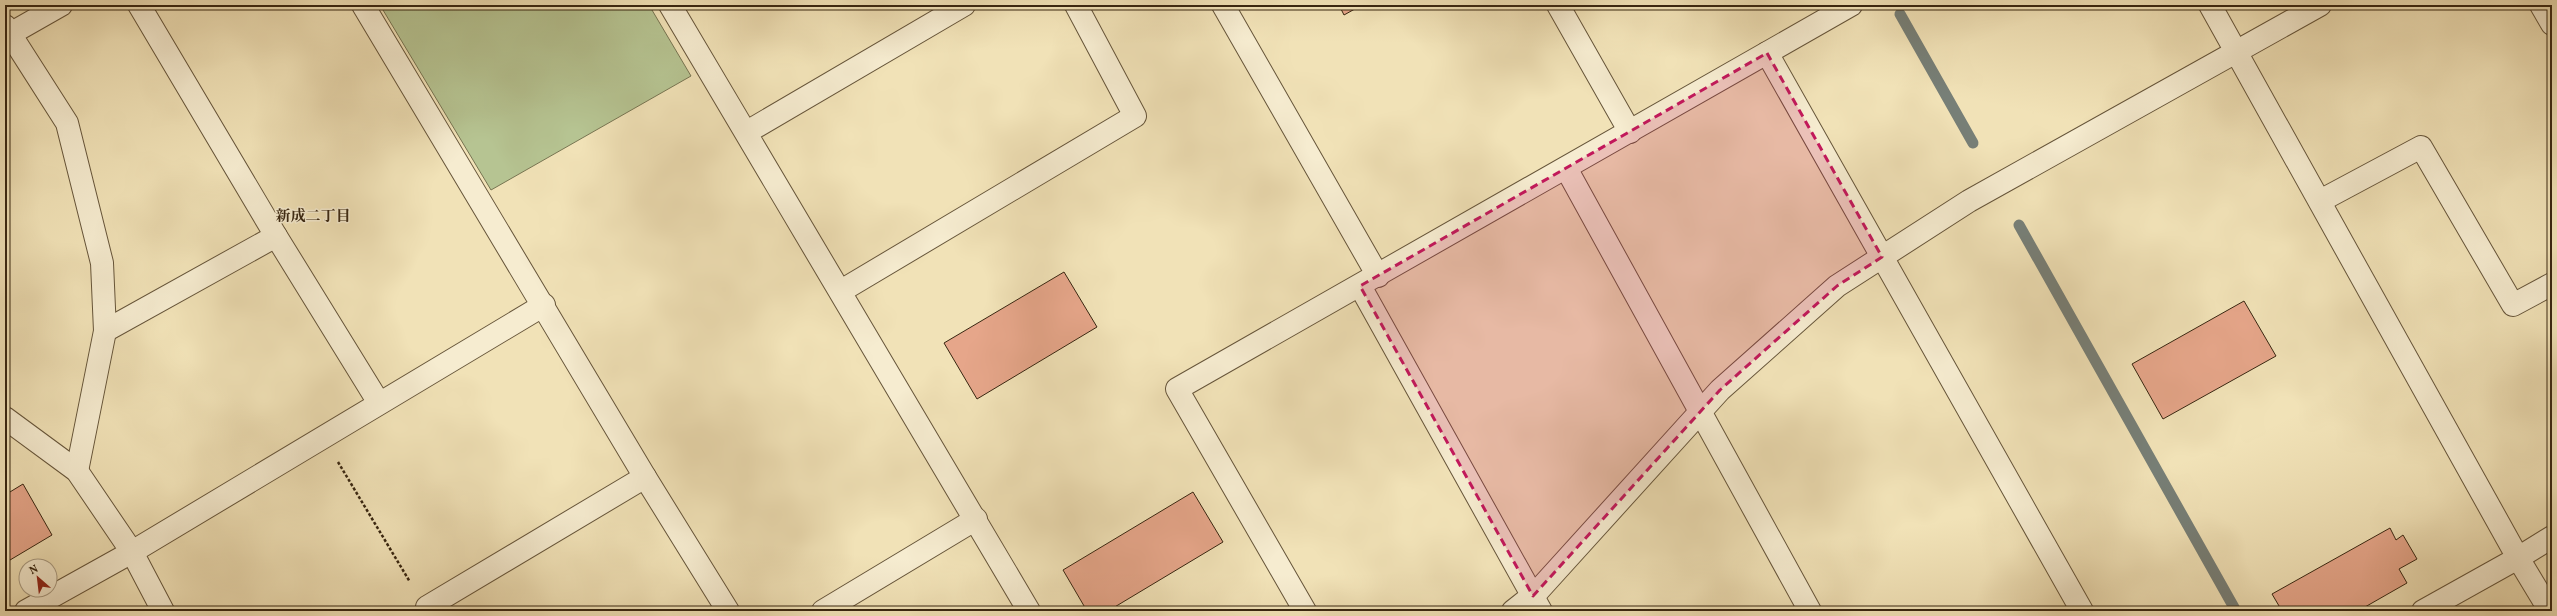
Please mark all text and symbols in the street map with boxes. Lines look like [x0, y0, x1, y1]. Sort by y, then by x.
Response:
district label: 新成二丁目 [275, 207, 351, 228]
north arrow [18, 558, 58, 598]
text: N [27, 562, 41, 579]

